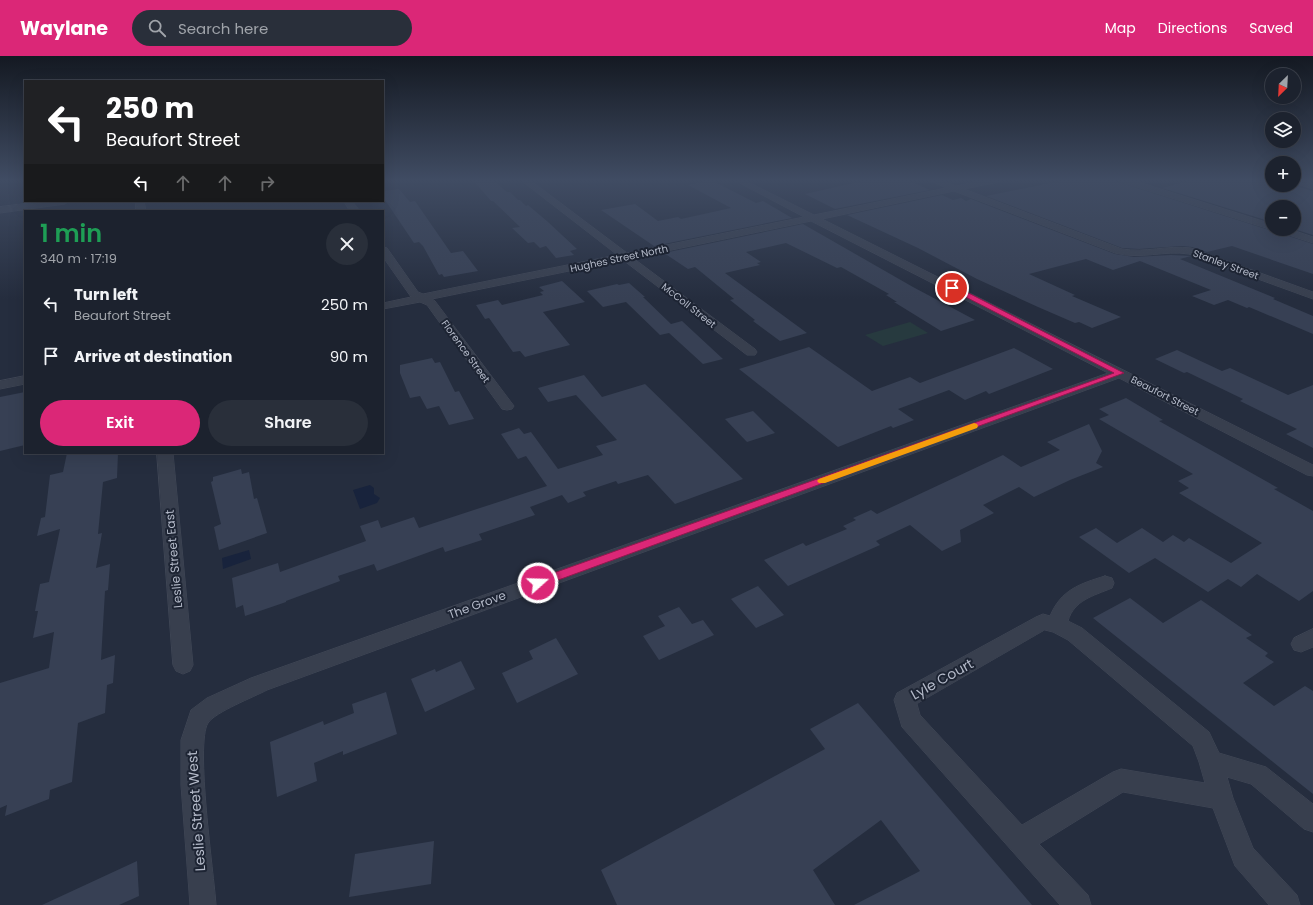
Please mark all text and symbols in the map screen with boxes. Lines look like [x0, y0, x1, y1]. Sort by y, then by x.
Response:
search box [132, 10, 412, 46]
text: Waylane [20, 15, 108, 42]
icon: search [146, 17, 168, 39]
text: Search here [178, 18, 268, 39]
text: Map [1105, 18, 1136, 38]
text: Directions [1158, 18, 1227, 38]
text: Saved [1249, 18, 1293, 38]
north arrow [1265, 68, 1301, 104]
map controls [1265, 68, 1301, 236]
text: 250 m [106, 89, 194, 128]
icon: left [40, 96, 92, 148]
button: layers [1265, 112, 1301, 148]
text: Beaufort Street [106, 127, 240, 152]
button: + [1265, 156, 1301, 192]
icon: left [130, 172, 152, 194]
icon: ahead [172, 172, 194, 194]
icon: ahead [214, 172, 236, 194]
icon: right [256, 172, 278, 194]
button: − [1265, 200, 1301, 236]
text: 1 min [40, 217, 102, 250]
button: close [326, 223, 368, 265]
street label: Hughes Street North [569, 241, 669, 276]
street label: Stanley Street [1191, 246, 1261, 283]
text: 340 m · 17:19 [40, 249, 117, 268]
pin [935, 271, 969, 305]
icon: arrive [941, 277, 963, 299]
street label: McColl Street [658, 279, 719, 332]
text: Turn left [74, 284, 138, 305]
icon: left [40, 293, 62, 315]
text: 250 m [321, 294, 368, 315]
text: Beaufort Street [74, 306, 171, 325]
street label: Florence Street [438, 317, 494, 386]
icon: arrive [40, 345, 62, 367]
text: Arrive at destination [74, 346, 232, 367]
text: 90 m [330, 346, 368, 367]
street label: Beaufort Street [1128, 372, 1202, 419]
button: Exit [40, 400, 200, 446]
button: Share [208, 400, 368, 446]
street label: Leslie Street East [161, 509, 186, 609]
position arrow [517, 562, 559, 604]
street label: The Grove [446, 586, 508, 623]
street label: Lyle Court [907, 654, 977, 704]
street label: Leslie Street West [182, 750, 210, 872]

